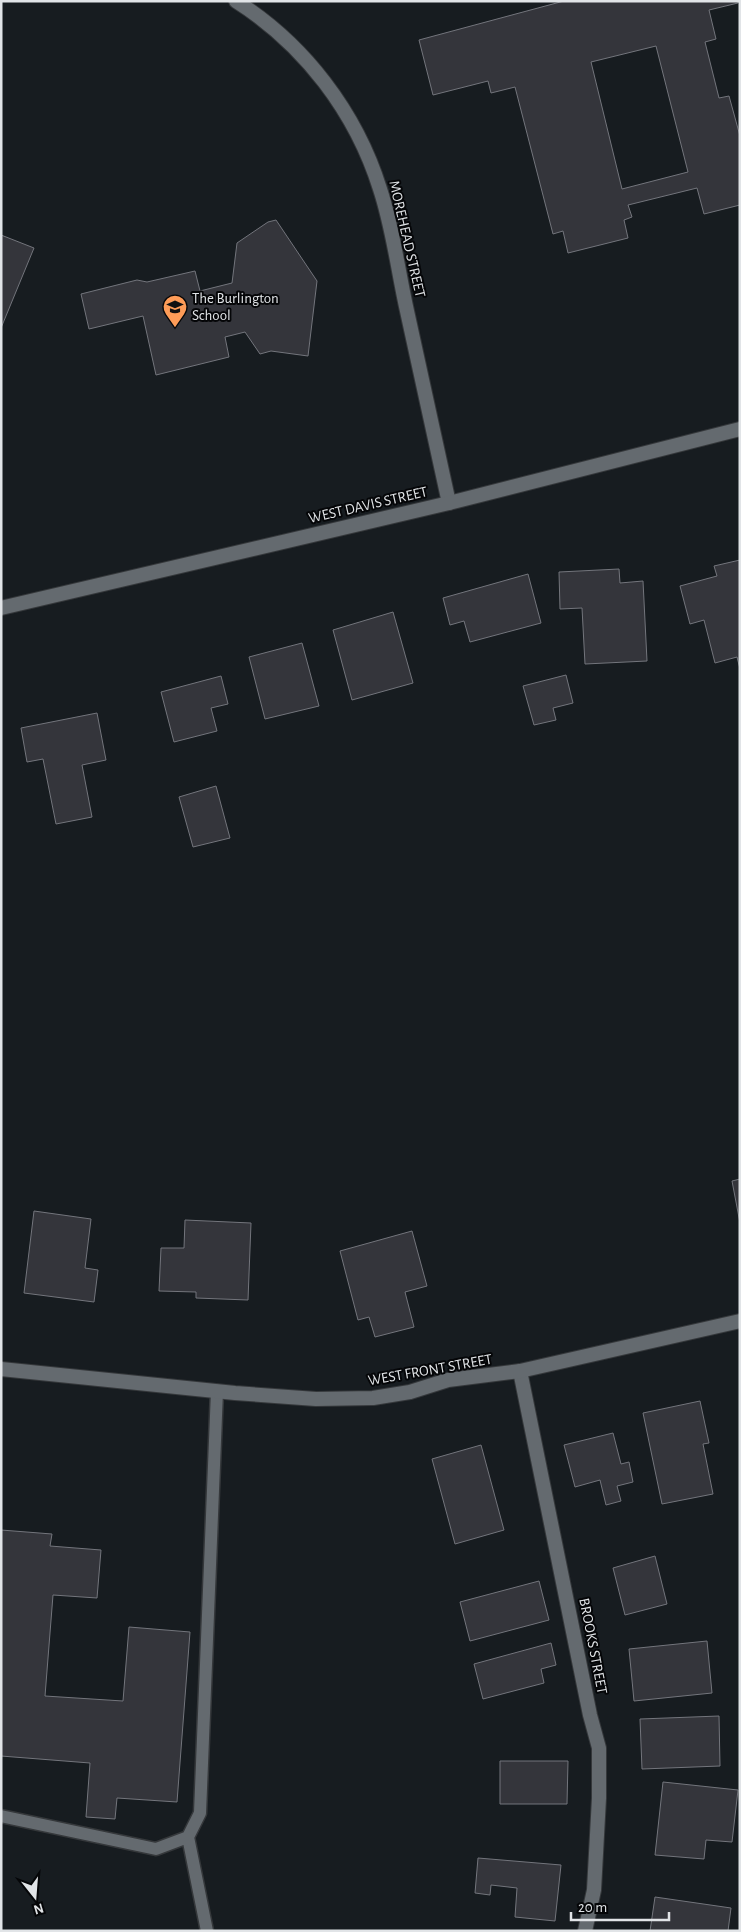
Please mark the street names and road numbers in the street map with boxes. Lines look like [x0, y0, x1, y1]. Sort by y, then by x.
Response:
street label: MOREHEAD STREET [386, 179, 428, 300]
street label: WEST DAVIS STREET [307, 484, 429, 526]
street label: WEST FRONT STREET [367, 1352, 494, 1388]
street label: BROOKS STREET [576, 1597, 610, 1696]

